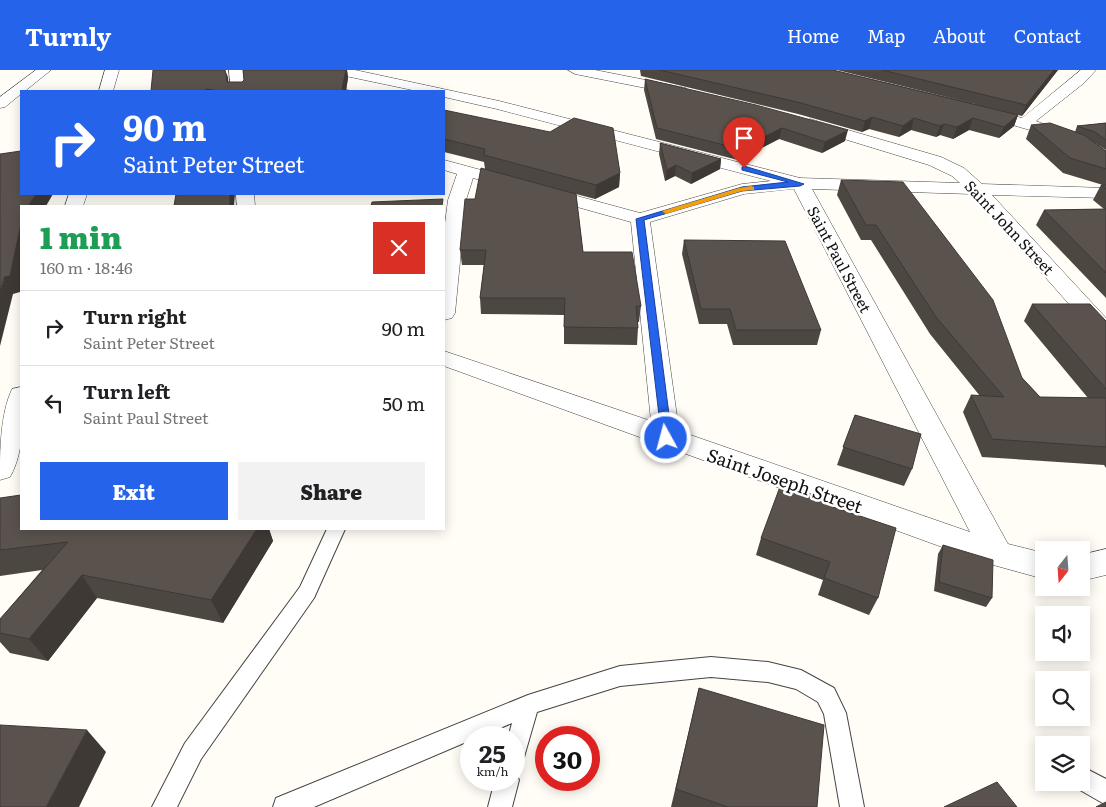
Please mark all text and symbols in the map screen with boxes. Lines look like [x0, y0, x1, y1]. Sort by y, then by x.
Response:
text: Turnly [25, 18, 111, 53]
text: Home [787, 22, 839, 49]
text: Map [867, 22, 905, 49]
text: About [933, 22, 986, 49]
text: Contact [1014, 22, 1081, 49]
text: 90 m [123, 100, 207, 152]
icon: right [40, 110, 105, 175]
pin [723, 117, 765, 168]
icon: arrive [730, 124, 758, 152]
text: Saint Peter Street [123, 147, 304, 180]
street label: Saint John Street [960, 174, 1060, 280]
street label: Saint Paul Street [802, 202, 878, 316]
text: 1 min [40, 214, 122, 258]
button: close [373, 222, 425, 274]
text: 160 m · 18:46 [40, 255, 133, 279]
text: Turn right [83, 302, 187, 330]
icon: right [40, 314, 68, 342]
text: 90 m [382, 314, 425, 342]
text: Saint Peter Street [83, 330, 215, 354]
text: Turn left [83, 377, 170, 405]
icon: left [40, 389, 68, 417]
text: 50 m [382, 389, 425, 417]
text: Saint Paul Street [83, 405, 208, 429]
position arrow [639, 411, 691, 463]
street label: Saint Joseph Street [703, 441, 867, 520]
button: Exit [40, 462, 228, 520]
button: Share [238, 462, 425, 520]
north arrow [1035, 541, 1090, 596]
map controls [1035, 541, 1090, 791]
button: sound [1035, 606, 1090, 661]
button: search [1035, 671, 1090, 726]
speed limit sign: 30 [535, 726, 600, 791]
text: 25 [479, 734, 506, 771]
button: layers [1035, 736, 1090, 791]
text: km/h [477, 762, 508, 780]

